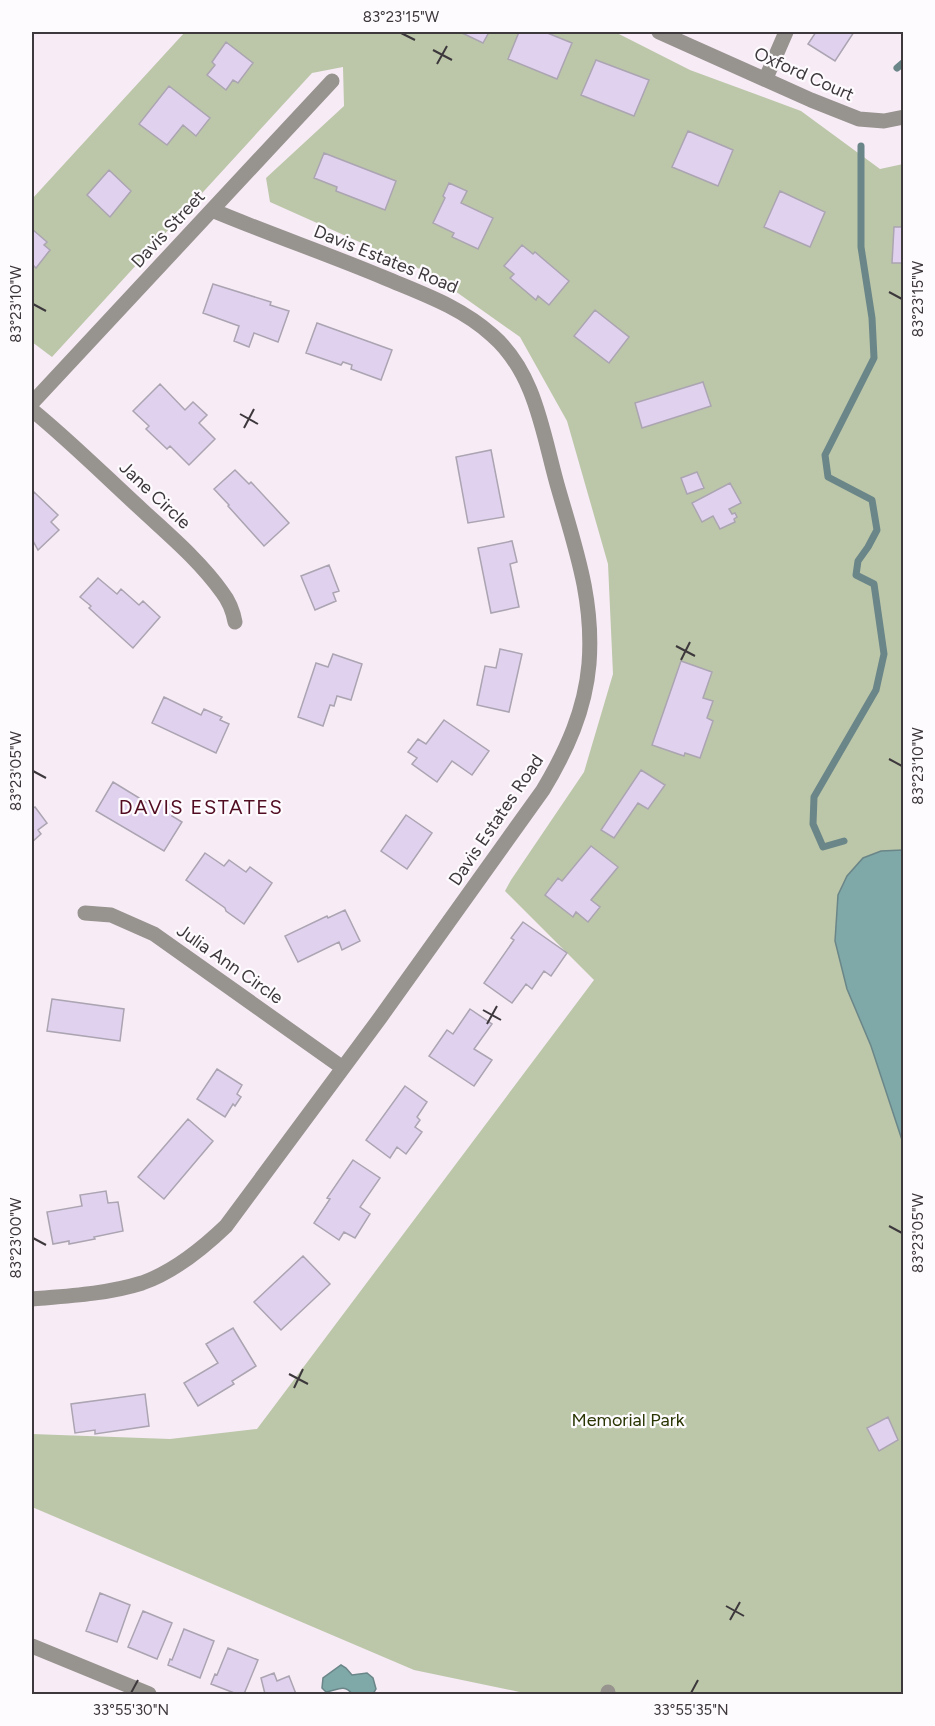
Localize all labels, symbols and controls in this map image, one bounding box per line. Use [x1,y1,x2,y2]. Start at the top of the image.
text: 83°23'15"W [363,8,440,26]
street label: Oxford Court [751,42,858,106]
street label: Davis Street [126,185,210,272]
street label: Davis Estates Road [311,220,461,298]
text: 83°23'15"W [909,260,927,337]
text: 83°23'10"W [7,265,25,343]
street label: Jane Circle [115,456,195,534]
text: 83°23'10"W [909,727,927,805]
text: 83°23'05"W [7,730,25,811]
street label: Davis Estates Road [444,750,548,890]
district label: DAVIS ESTATES [119,795,283,819]
street label: Julia Ann Circle [173,919,287,1009]
text: 83°23'05"W [909,1192,927,1273]
text: 83°23'00"W [7,1197,25,1278]
park label: Memorial Park [572,1409,685,1431]
text: 33°55'30"N [93,1701,169,1719]
text: 33°55'35"N [653,1701,729,1719]

